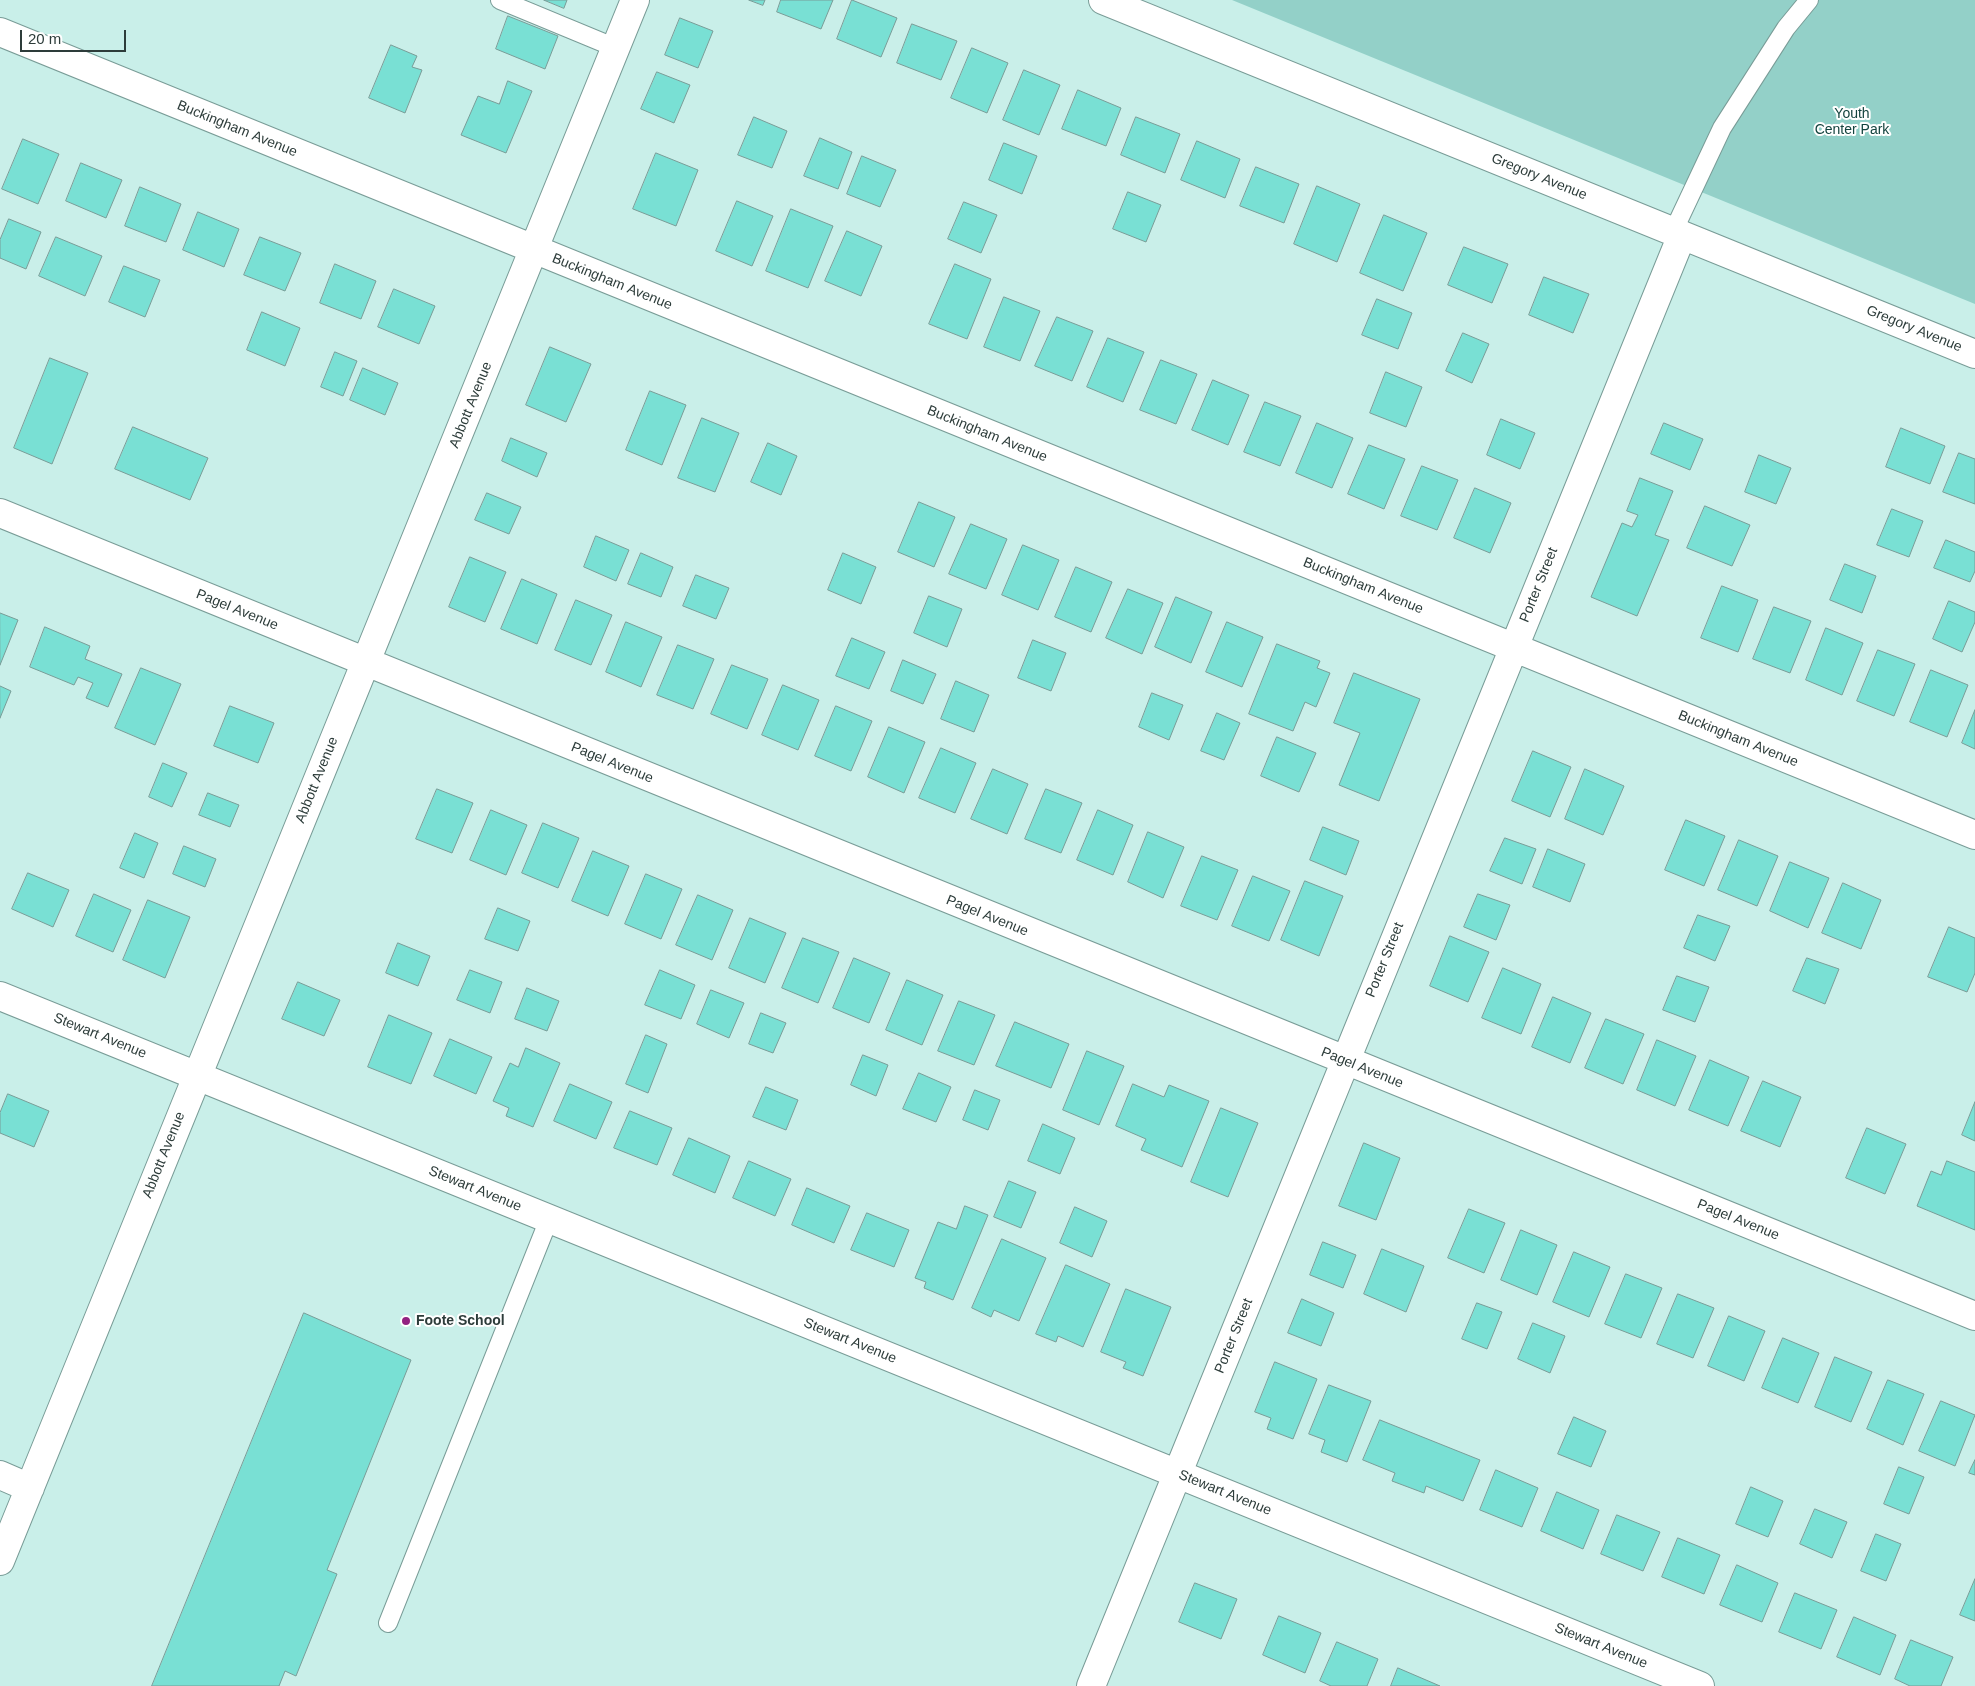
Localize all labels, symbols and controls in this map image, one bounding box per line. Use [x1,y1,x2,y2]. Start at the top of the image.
scale bar [22,20,129,52]
text: 20 m [28,30,61,47]
street label: Buckingham Avenue [174,97,300,161]
park label: Youth Center Park [1815,106,1889,138]
street label: Gregory Avenue [1489,150,1589,204]
street label: Buckingham Avenue [549,250,675,314]
street label: Gregory Avenue [1864,302,1964,356]
street label: Abbott Avenue [446,359,496,451]
street label: Buckingham Avenue [924,402,1050,466]
street label: Porter Street [1516,545,1562,625]
street label: Buckingham Avenue [1300,554,1426,618]
street label: Pagel Avenue [194,586,280,634]
street label: Buckingham Avenue [1675,707,1801,771]
street label: Abbott Avenue [292,734,342,826]
street label: Pagel Avenue [569,739,655,787]
street label: Pagel Avenue [944,892,1030,940]
street label: Porter Street [1362,920,1408,1000]
street label: Stewart Avenue [51,1010,149,1062]
street label: Pagel Avenue [1319,1044,1405,1092]
street label: Abbott Avenue [139,1109,189,1201]
street label: Stewart Avenue [426,1163,524,1215]
street label: Pagel Avenue [1695,1196,1781,1244]
street label: Porter Street [1211,1296,1257,1376]
place label: Foote School [416,1313,505,1329]
marker: Foote School [400,1315,412,1327]
street label: Stewart Avenue [801,1315,899,1367]
street label: Stewart Avenue [1176,1467,1274,1519]
street label: Stewart Avenue [1552,1620,1650,1672]

